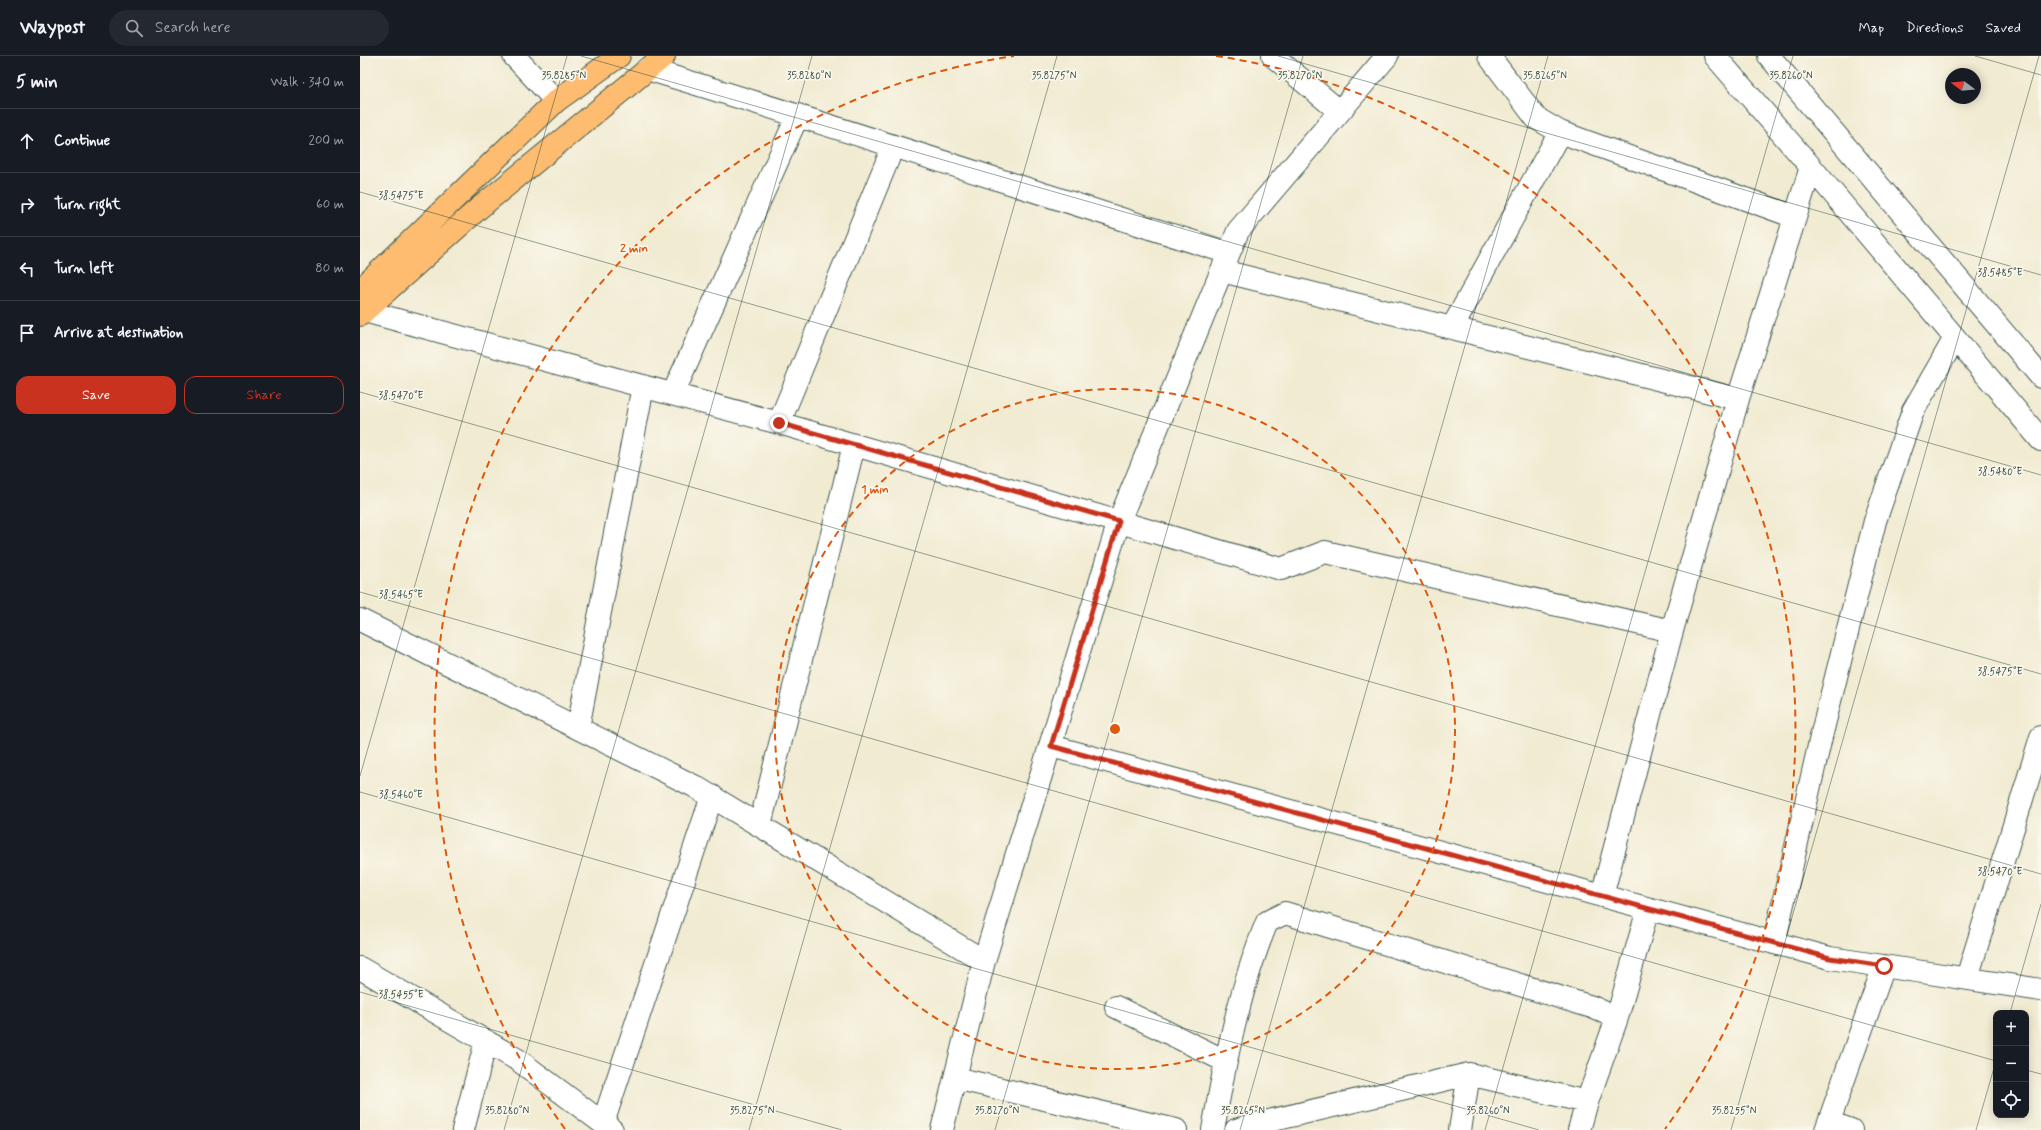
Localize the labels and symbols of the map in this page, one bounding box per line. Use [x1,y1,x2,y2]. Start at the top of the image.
north arrow [1945,68,1981,104]
text: 35.8285°N [542,69,587,83]
text: 35.8280°N [787,69,831,83]
text: 35.8275°N [1032,69,1077,83]
text: 35.8270°N [1278,69,1322,83]
text: 35.8265°N [1523,69,1567,83]
text: 35.8260°N [1769,69,1813,83]
text: 38.5475°E [378,189,424,203]
text: 2 min [620,241,648,257]
text: 38.5485°E [1977,266,2023,280]
text: 38.5470°E [379,389,424,403]
route end [770,414,788,432]
text: 38.5480°E [1978,465,2022,479]
text: 1 min [861,482,889,498]
text: 38.5465°E [379,588,423,602]
text: 38.5475°E [1977,665,2023,679]
centre of rings [1108,722,1122,736]
text: 38.5460°E [379,788,423,802]
text: 38.5470°E [1978,865,2023,879]
route start [1875,957,1893,975]
text: 38.5455°E [378,988,424,1002]
text: 35.8280°N [485,1104,529,1118]
text: 35.8275°N [730,1104,775,1118]
text: 35.8270°N [975,1104,1019,1118]
text: 35.8265°N [1221,1104,1265,1118]
text: 35.8260°N [1466,1104,1510,1118]
text: 35.8255°N [1712,1104,1757,1118]

